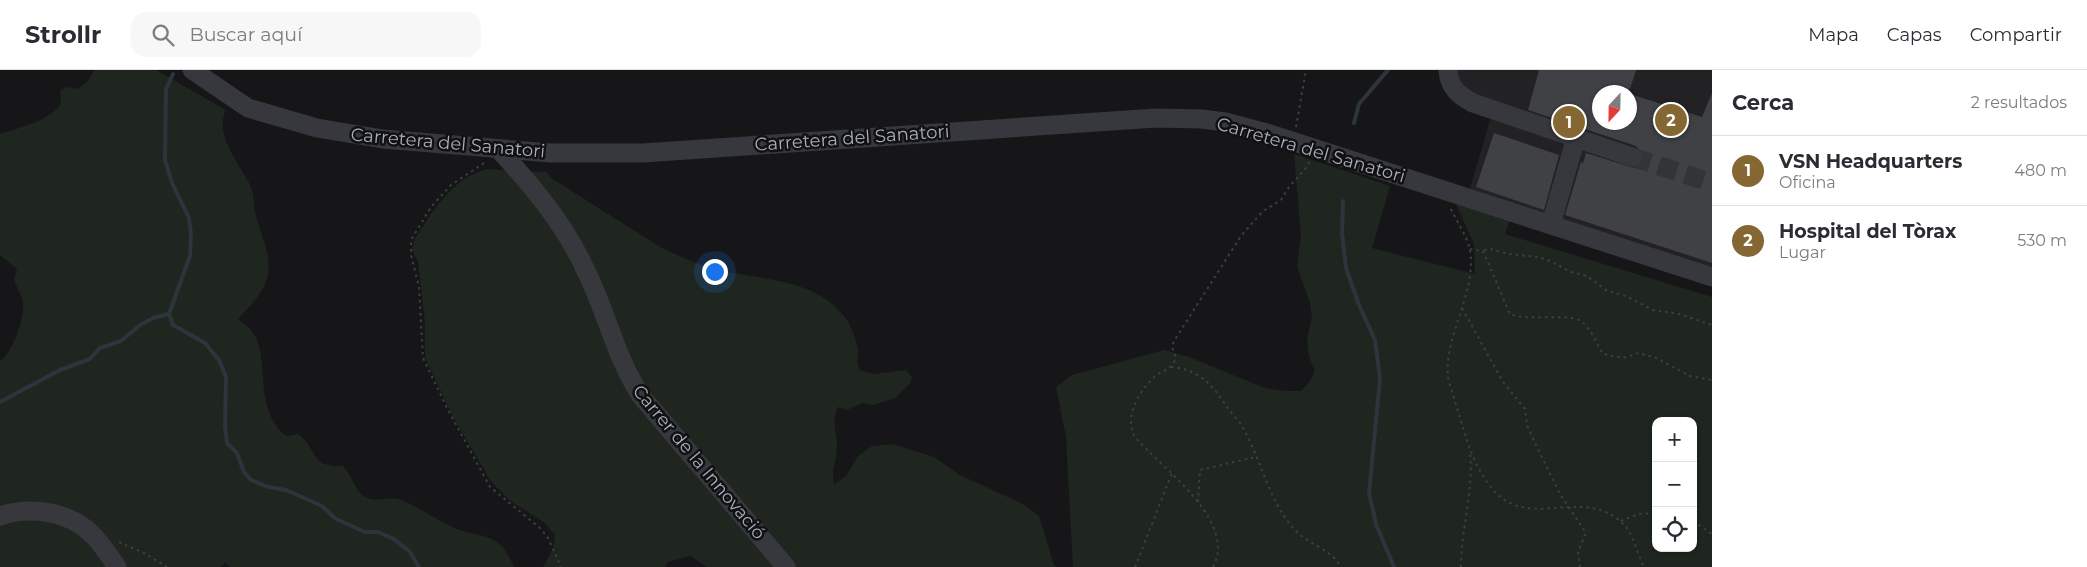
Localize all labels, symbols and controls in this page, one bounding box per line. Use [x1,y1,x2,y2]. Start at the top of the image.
search box [131,12,481,57]
text: Strollr [25,20,101,49]
icon: search [149,21,177,49]
text: Buscar aquí [189,23,302,46]
text: Mapa [1808,24,1859,46]
text: Capas [1887,24,1942,46]
text: Compartir [1970,24,2062,46]
north arrow [1592,85,1637,130]
text: Cerca [1732,90,1794,115]
text: 2 resultados [1971,93,2067,112]
pin: 2 [1655,101,1687,139]
pin: 1 [1553,103,1585,141]
street label: Carretera del Sanatori [1214,113,1408,187]
street label: Carretera del Sanatori [754,120,950,156]
street label: Carretera del Sanatori [350,124,546,162]
text: VSN Headquarters [1779,150,1962,173]
text: 1 [1745,161,1751,180]
text: 480 m [2014,161,2067,180]
text: Oficina [1779,173,1836,192]
text: Hospital del Tòrax [1779,220,1956,243]
text: 2 [1743,231,1753,250]
text: 530 m [2017,231,2067,250]
text: Lugar [1779,243,1826,262]
your location [702,259,728,285]
street label: Carrer de la Innovació [628,380,770,544]
map controls [1652,417,1697,552]
button: + [1652,417,1697,462]
button: − [1652,462,1697,507]
button: locate [1652,507,1697,552]

